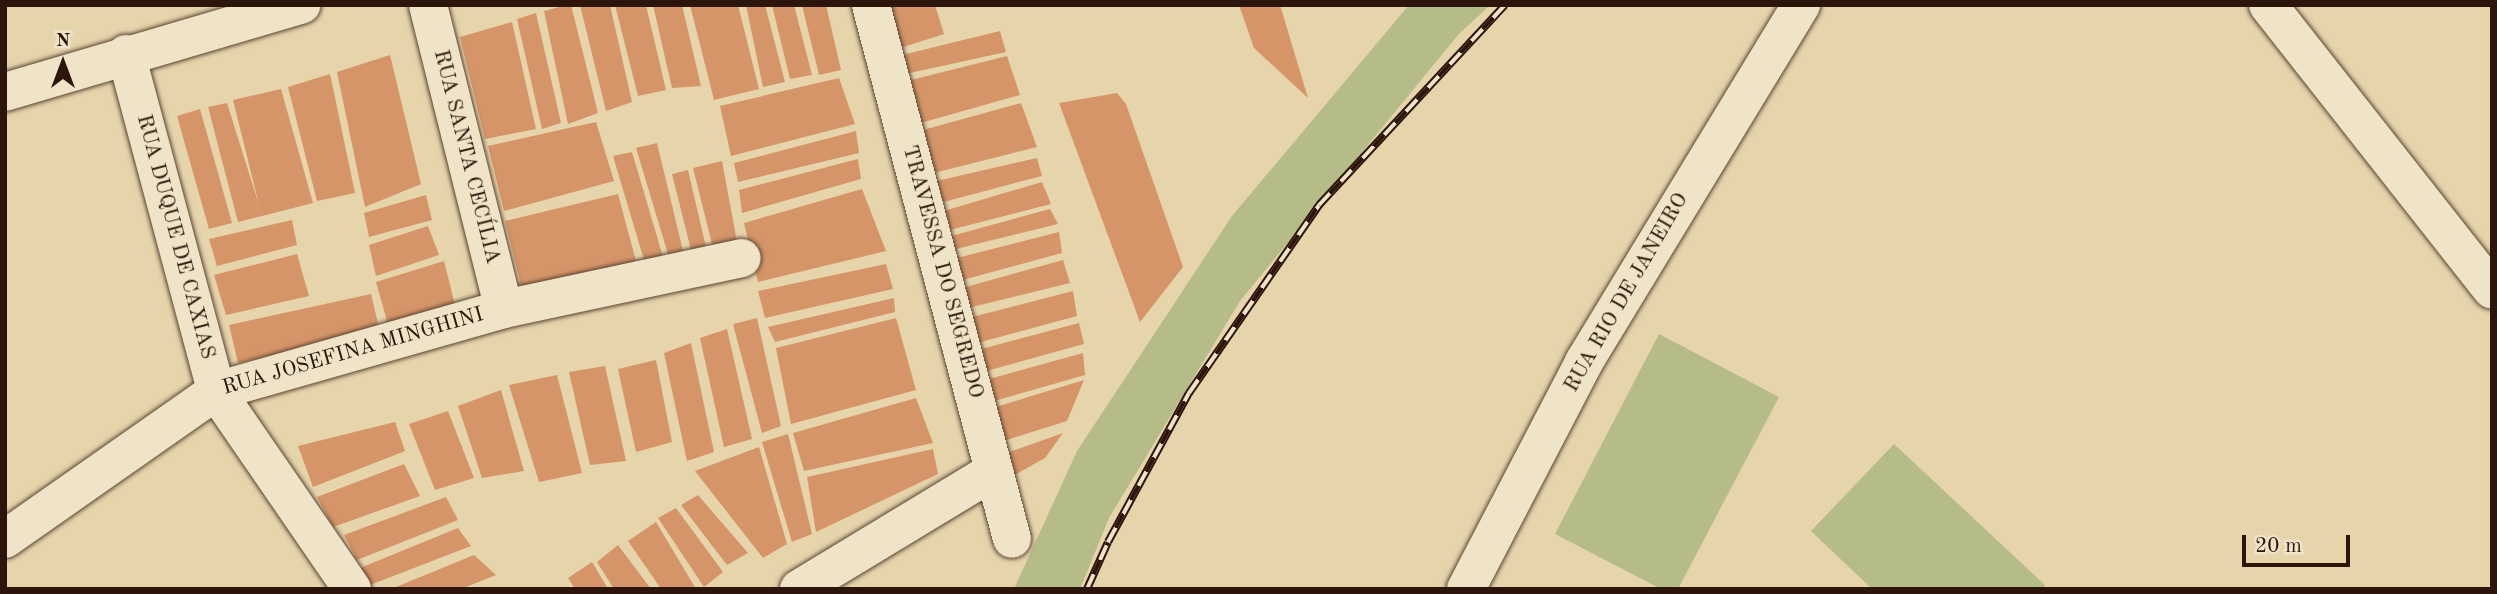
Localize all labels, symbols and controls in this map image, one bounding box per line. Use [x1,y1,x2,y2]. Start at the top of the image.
north arrow [28,28,98,98]
text: N [56,32,70,51]
street label: RUA SANTA CECÍLIA [427,47,505,267]
street label: RUA DUQUE DE CAXIAS [130,112,220,362]
street label: TRAVESSA DO SEGREDO [896,143,988,401]
street label: RUA RIO DE JANEIRO [1560,189,1694,397]
street label: RUA JOSEFINA MINGHINI [220,303,486,401]
scale bar [2245,520,2354,564]
text: 20 m [2255,536,2302,557]

